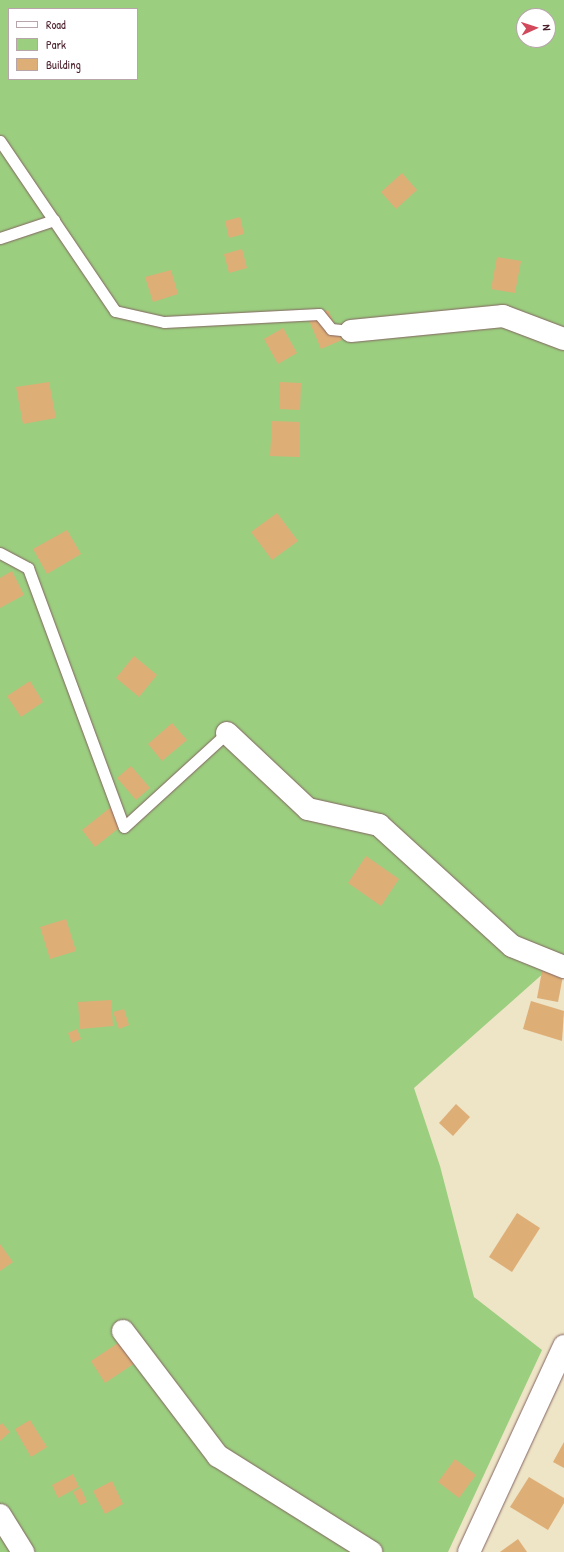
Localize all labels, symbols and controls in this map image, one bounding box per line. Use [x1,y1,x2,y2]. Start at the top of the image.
legend [8,8,138,80]
north arrow [516,8,556,48]
text: Road [46,16,66,33]
text: N [540,24,554,31]
text: Park [46,36,66,53]
text: Building [46,56,81,73]

